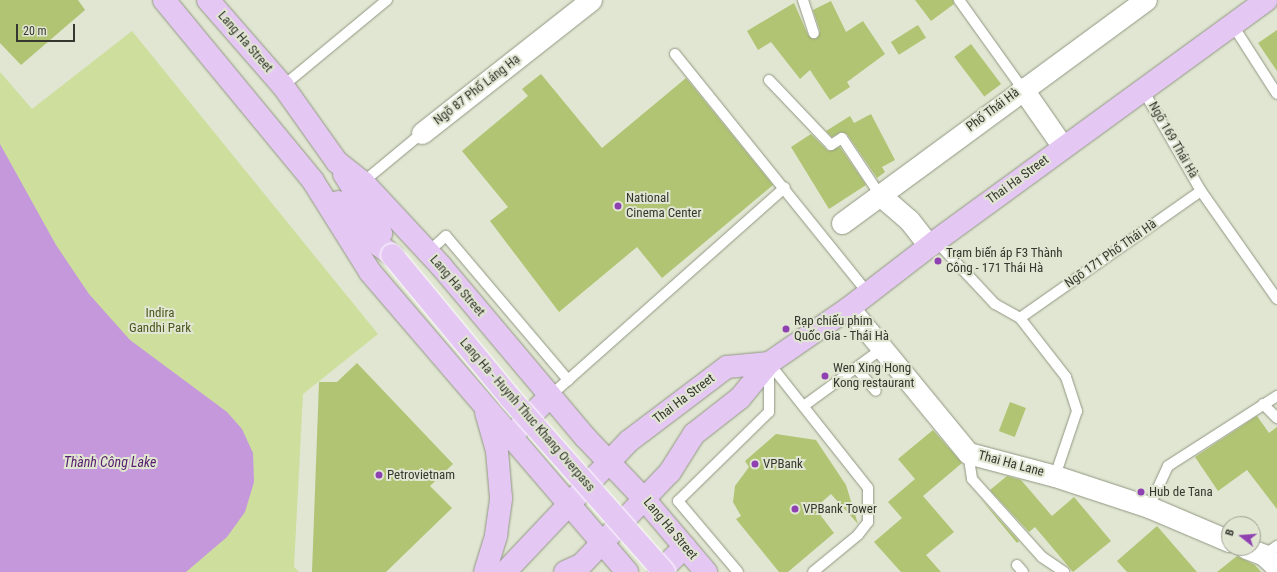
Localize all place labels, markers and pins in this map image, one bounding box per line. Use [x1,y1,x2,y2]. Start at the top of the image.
place label: National Cinema Center [626,191,701,222]
marker: National Cinema Center [613,201,623,211]
place label: Trạm biến áp F3 Thành Công - 171 Thái Hà [946,246,1063,277]
marker: Trạm biến áp F3 Thành Công - 171 Thái Hà [933,256,943,266]
place label: Rạp chiếu phim Quốc Gia - Thái Hà [794,314,889,345]
marker: Rạp chiếu phim Quốc Gia - Thái Hà [781,324,791,334]
place label: Wen Xing Hong Kong restaurant [833,361,914,392]
marker: Wen Xing Hong Kong restaurant [820,371,830,381]
place label: VPBank [763,456,803,472]
marker: VPBank [750,459,760,469]
place label: Petrovietnam [387,467,455,483]
marker: Petrovietnam [374,470,384,480]
place label: Hub de Tana [1149,484,1213,500]
marker: Hub de Tana [1136,487,1146,497]
place label: VPBank Tower [803,501,877,517]
marker: VPBank Tower [790,504,800,514]

